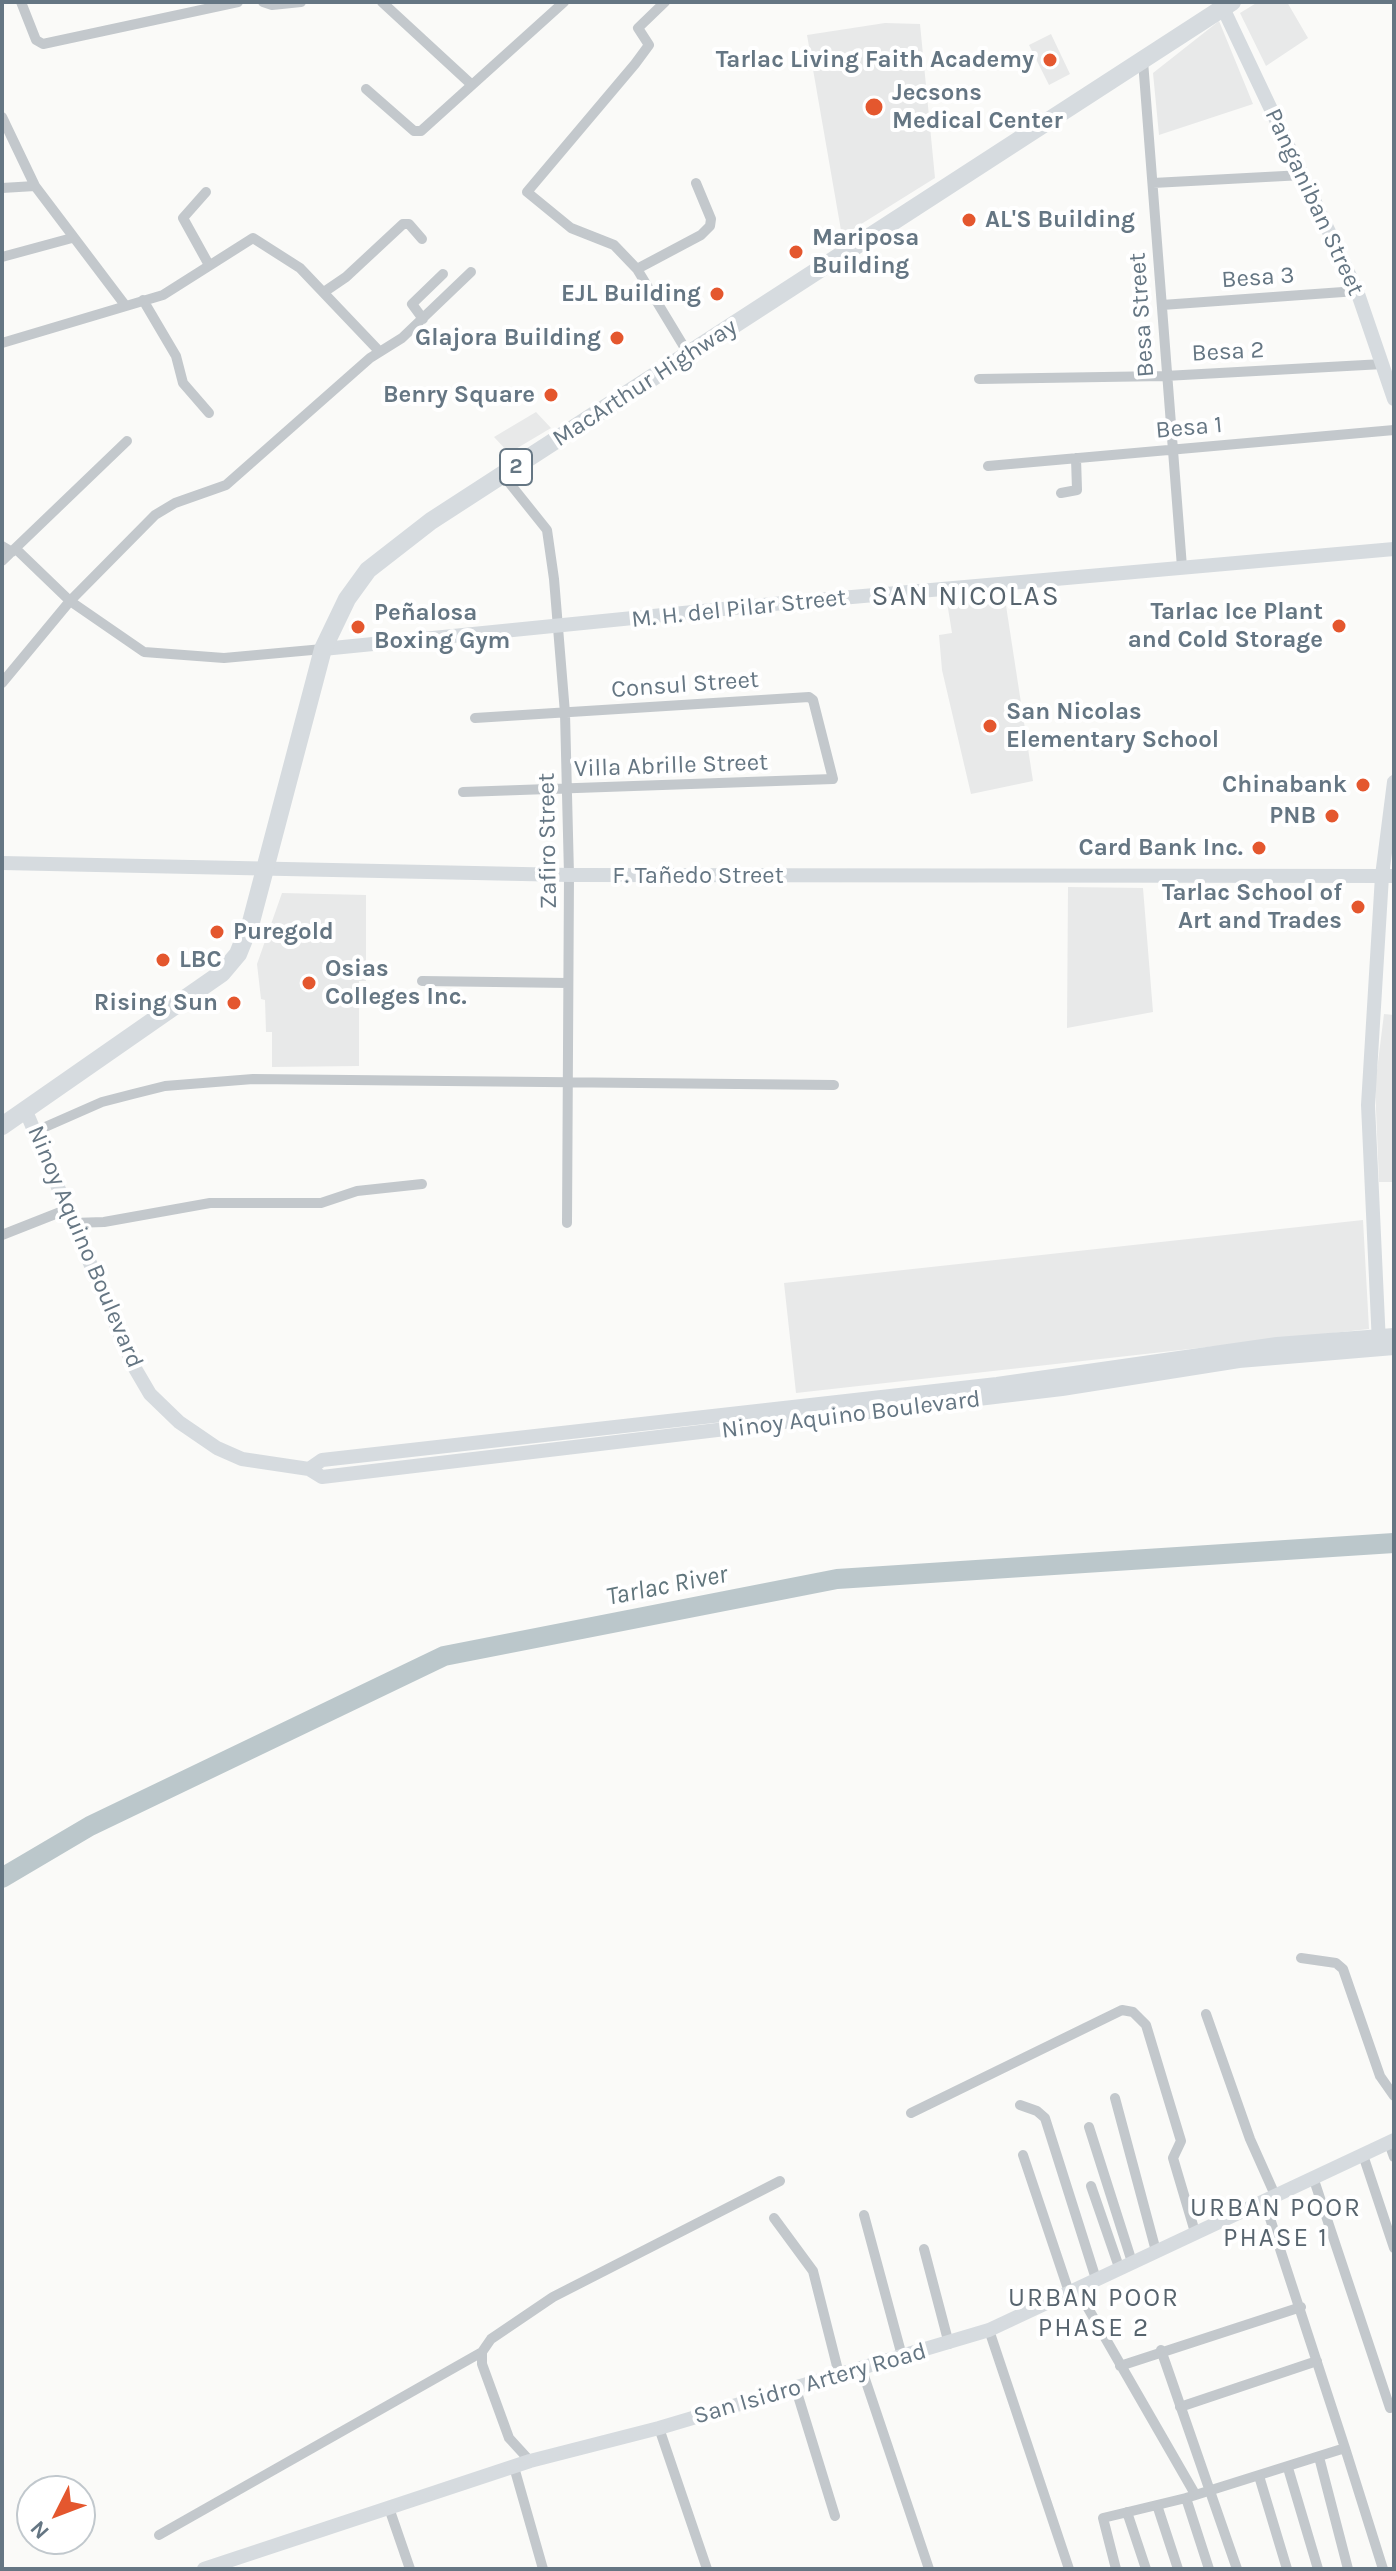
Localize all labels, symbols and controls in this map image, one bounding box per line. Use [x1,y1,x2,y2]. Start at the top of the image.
place label: Tarlac Living Faith Academy [716,46,1034,74]
marker: Tarlac Living Faith Academy [1041,51,1059,69]
place label: Jecsons Medical Center [892,79,1063,135]
marker: Jecsons Medical Center [863,96,885,118]
street label: Panganiban Street [1258,104,1370,300]
place label: AL'S Building [985,206,1135,234]
marker: AL'S Building [960,211,978,229]
place label: Mariposa Building [812,224,919,280]
marker: Mariposa Building [787,243,805,261]
street label: Besa Street [1123,252,1161,378]
street label: Besa 3 [1221,261,1295,295]
place label: EJL Building [561,280,701,308]
marker: EJL Building [708,285,726,303]
street label: MacArthur Highway [548,313,742,453]
place label: Glajora Building [415,324,601,352]
marker: Glajora Building [608,329,626,347]
street label: Besa 2 [1191,336,1265,368]
place label: Benry Square [383,381,535,409]
marker: Benry Square [542,386,560,404]
street label: Besa 1 [1155,411,1223,445]
road number: 2 [500,449,532,485]
district label: SAN NICOLAS [871,580,1061,614]
street label: M. H. del Pilar Street [630,583,848,635]
place label: Tarlac Ice Plant and Cold Storage [1128,598,1323,654]
place label: Peñalosa Boxing Gym [374,599,510,655]
marker: Tarlac Ice Plant and Cold Storage [1330,617,1348,635]
marker: Peñalosa Boxing Gym [349,618,367,636]
street label: Consul Street [610,665,760,705]
place label: San Nicolas Elementary School [1006,698,1219,754]
marker: San Nicolas Elementary School [981,717,999,735]
street label: Villa Abrille Street [573,748,769,784]
place label: Chinabank [1222,771,1347,799]
street label: Zafiro Street [532,773,564,909]
marker: Chinabank [1354,776,1372,794]
place label: PNB [1269,802,1316,830]
marker: PNB [1323,807,1341,825]
place label: Card Bank Inc. [1079,834,1243,862]
marker: Card Bank Inc. [1250,839,1268,857]
street label: F. Tañedo Street [612,862,784,890]
place label: Tarlac School of Art and Trades [1162,879,1342,935]
marker: Tarlac School of Art and Trades [1349,898,1367,916]
place label: Puregold [233,918,334,946]
marker: Puregold [208,923,226,941]
place label: LBC [179,946,222,974]
marker: LBC [154,951,172,969]
place label: Osias Colleges Inc. [325,955,467,1011]
marker: Osias Colleges Inc. [300,974,318,992]
place label: Rising Sun [94,989,218,1017]
marker: Rising Sun [225,994,243,1012]
street label: Ninoy Aquino Boulevard [21,1121,149,1373]
street label: Ninoy Aquino Boulevard [720,1385,982,1445]
water label: Tarlac River [604,1559,730,1613]
district label: URBAN POOR PHASE 1 [1190,2193,1362,2254]
district label: URBAN POOR PHASE 2 [1008,2283,1180,2344]
street label: San Isidro Artery Road [690,2337,930,2431]
north arrow [16,2475,96,2555]
text: N [25,2515,55,2544]

